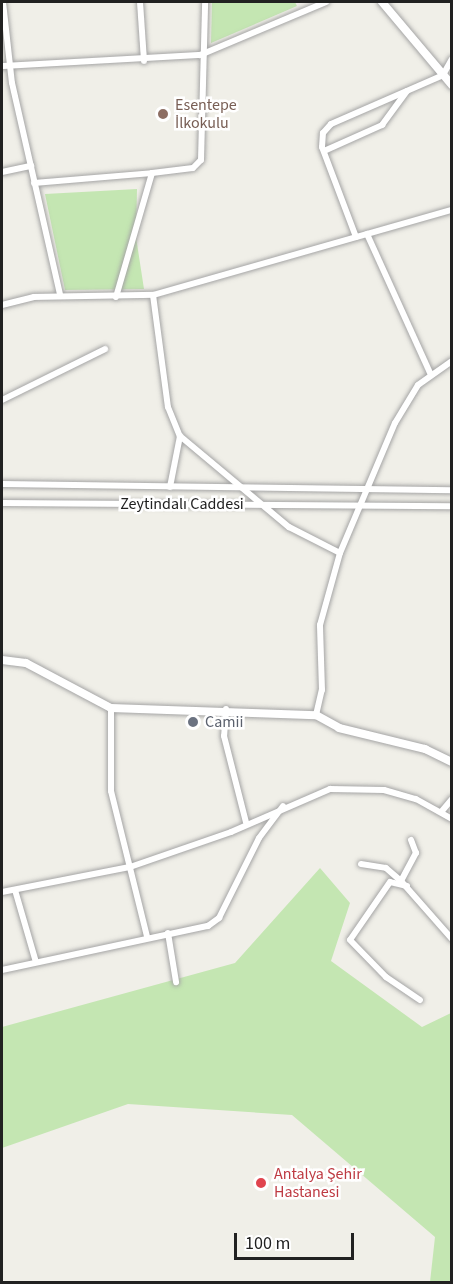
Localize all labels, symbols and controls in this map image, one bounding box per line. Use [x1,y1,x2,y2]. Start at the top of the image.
place label: Esentepe İlkokulu [175,95,237,133]
marker: Esentepe İlkokulu [156,107,170,121]
street label: Zeytindalı Caddesi [120,494,244,514]
place label: Camii [205,712,243,732]
marker: Camii [186,715,200,729]
place label: Antalya Şehir Hastanesi [274,1164,362,1202]
marker: Antalya Şehir Hastanesi [252,1174,270,1192]
scale bar [237,1221,357,1259]
text: 100 m [245,1231,290,1256]

